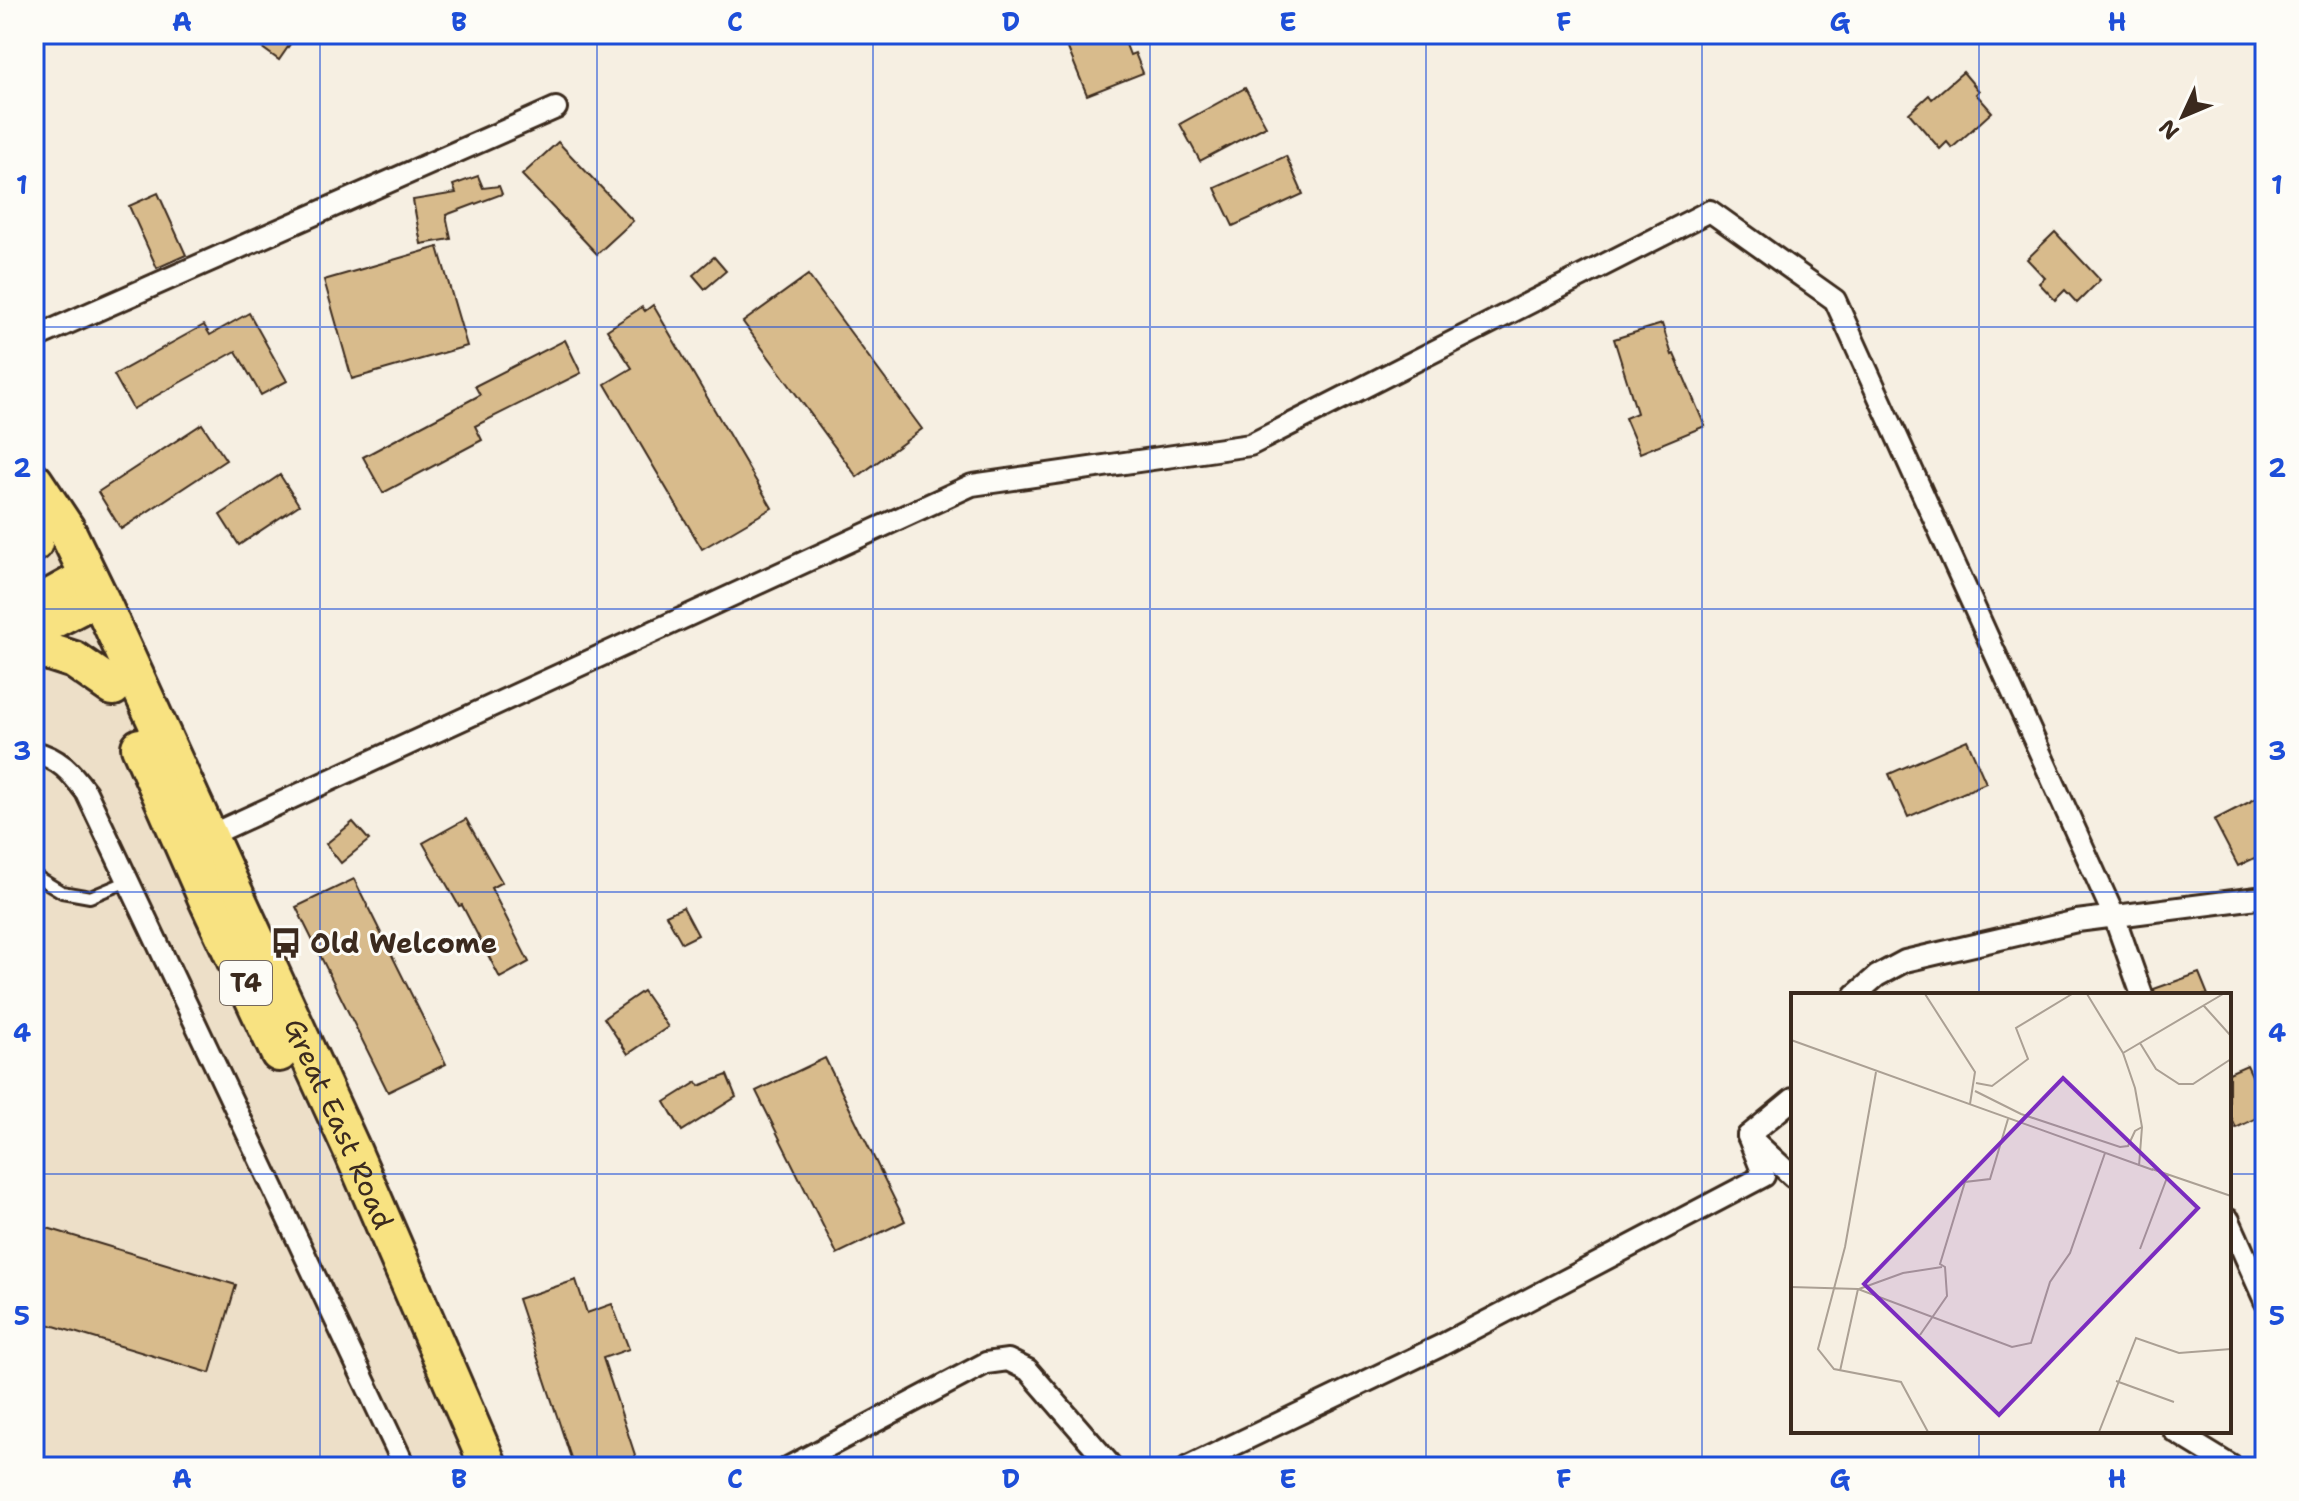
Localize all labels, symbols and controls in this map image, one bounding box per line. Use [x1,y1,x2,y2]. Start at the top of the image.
text: A [172,4,192,39]
text: B [451,4,467,39]
text: C [727,4,743,39]
text: D [1002,4,1020,39]
text: E [1279,4,1297,39]
text: F [1556,4,1572,39]
text: G [1830,4,1851,39]
text: H [2108,4,2126,39]
north arrow [2143,76,2223,156]
text: N [2152,113,2185,146]
text: 1 [16,167,28,202]
text: 1 [2271,167,2283,202]
text: 2 [13,450,31,485]
text: 2 [2268,450,2286,485]
text: 3 [13,733,31,768]
text: 3 [2268,733,2286,768]
place label: Old Welcome [310,924,497,962]
bus stop icon: Old Welcome [269,926,303,960]
road number: T4 [220,961,272,1005]
inset map [1791,993,2231,1433]
street label: Great East Road [275,1012,403,1235]
text: 4 [13,1015,31,1050]
text: 4 [2268,1015,2286,1050]
text: 5 [14,1298,30,1333]
text: 5 [2269,1298,2285,1333]
text: A [172,1461,192,1496]
text: B [451,1461,467,1496]
text: C [727,1461,743,1496]
text: D [1002,1461,1020,1496]
text: E [1279,1461,1297,1496]
text: F [1556,1461,1572,1496]
text: G [1830,1461,1851,1496]
text: H [2108,1461,2126,1496]

